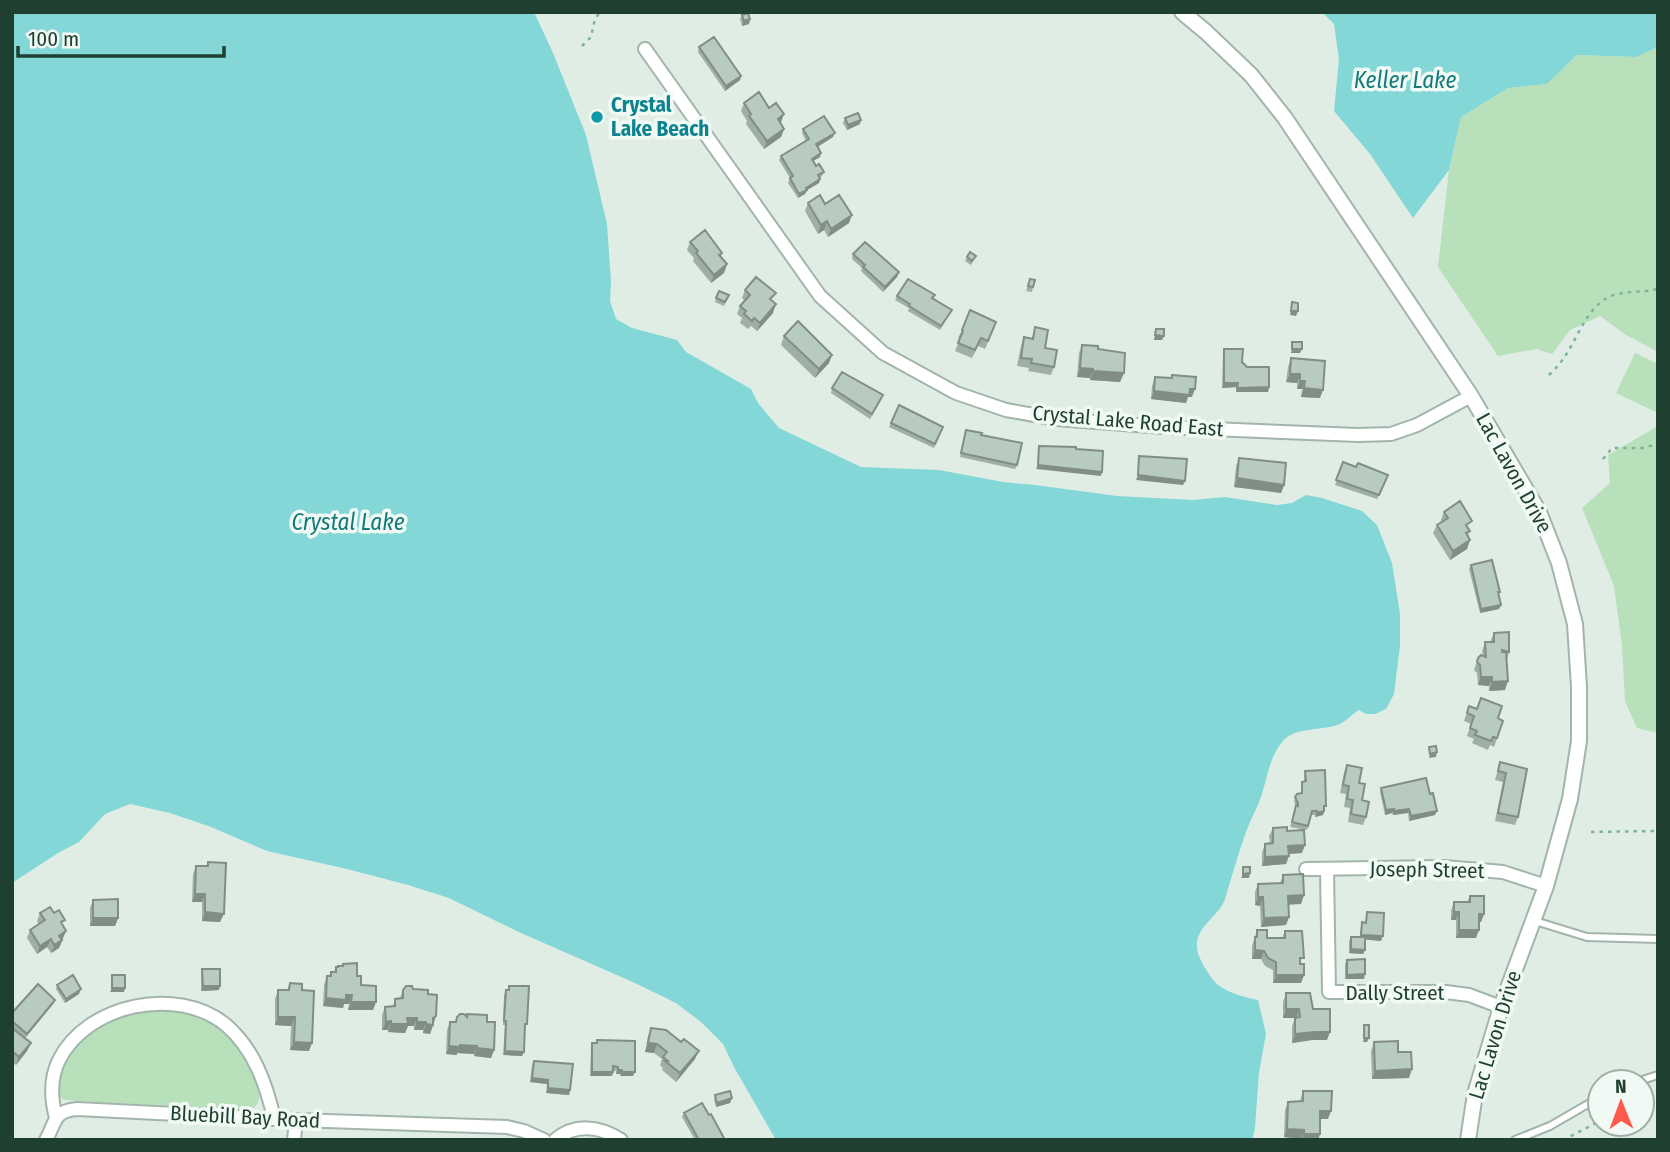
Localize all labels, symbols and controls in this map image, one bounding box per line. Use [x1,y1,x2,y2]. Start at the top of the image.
scale bar [18,14,224,58]
text: 100 m [28,26,79,52]
water label: Keller Lake [1354,66,1456,94]
place label: Crystal Lake Beach [611,92,709,142]
marker: Crystal Lake Beach [589,109,605,125]
street label: Crystal Lake Road East [1031,400,1225,442]
street label: Lac Lavon Drive [1470,408,1558,538]
water label: Crystal Lake [291,508,405,536]
street label: Joseph Street [1369,856,1485,884]
street label: Lac Lavon Drive [1463,967,1527,1103]
street label: Dally Street [1346,980,1445,1006]
north arrow [1586,1068,1656,1138]
text: N [1615,1075,1627,1098]
street label: Bluebill Bay Road [169,1100,321,1134]

